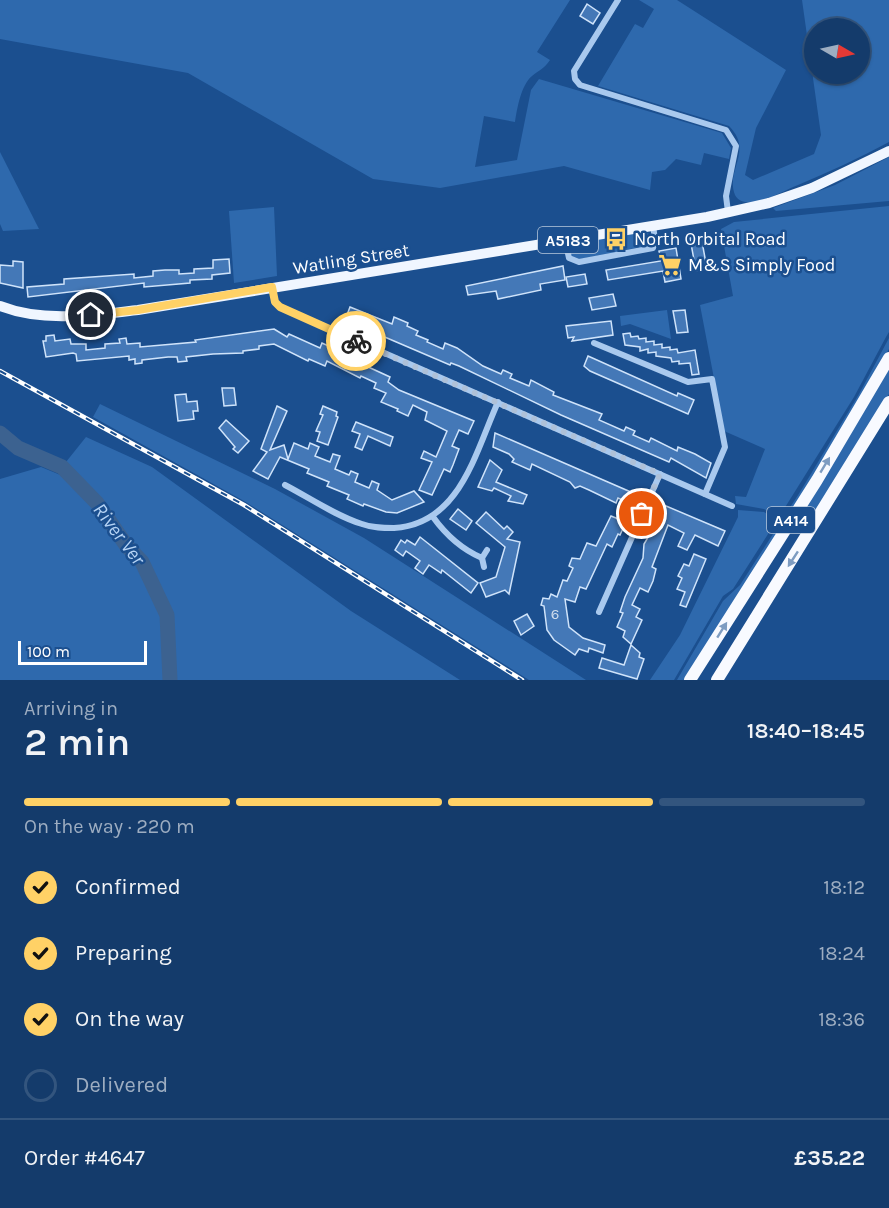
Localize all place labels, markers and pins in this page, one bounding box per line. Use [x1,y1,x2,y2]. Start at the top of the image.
bus stop icon: North Orbital Road [603,226,629,252]
place label: North Orbital Road [634,228,786,250]
supermarket icon: M&S Simply Food [657,252,683,278]
place label: M&S Simply Food [688,254,835,276]
pin [65,289,116,340]
pin [616,488,667,539]

